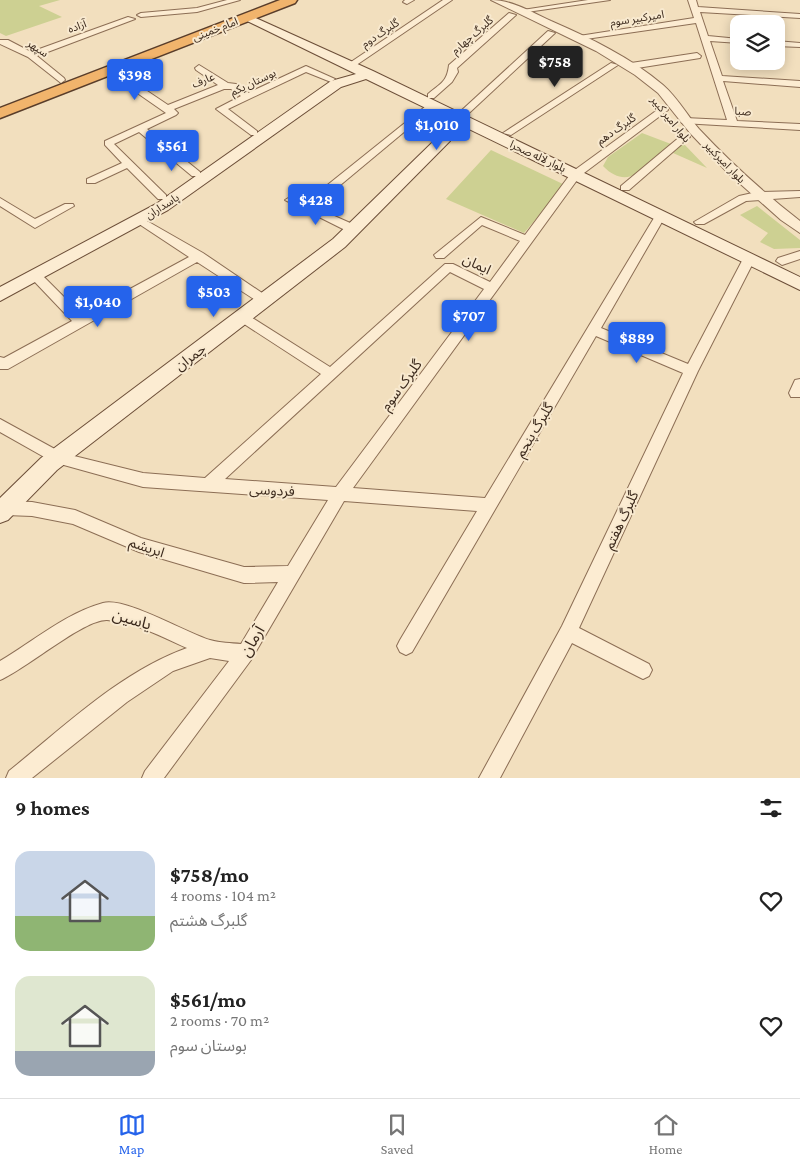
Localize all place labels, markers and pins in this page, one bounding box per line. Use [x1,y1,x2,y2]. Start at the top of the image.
pin: $758 [525,46,585,88]
pin: $398 [105,58,165,101]
pin: $1,010 [396,108,478,151]
pin: $561 [142,130,202,172]
pin: $428 [286,184,346,226]
pin: $503 [184,276,244,318]
pin: $1,040 [57,286,139,328]
pin: $707 [439,300,499,342]
pin: $889 [607,322,667,364]

